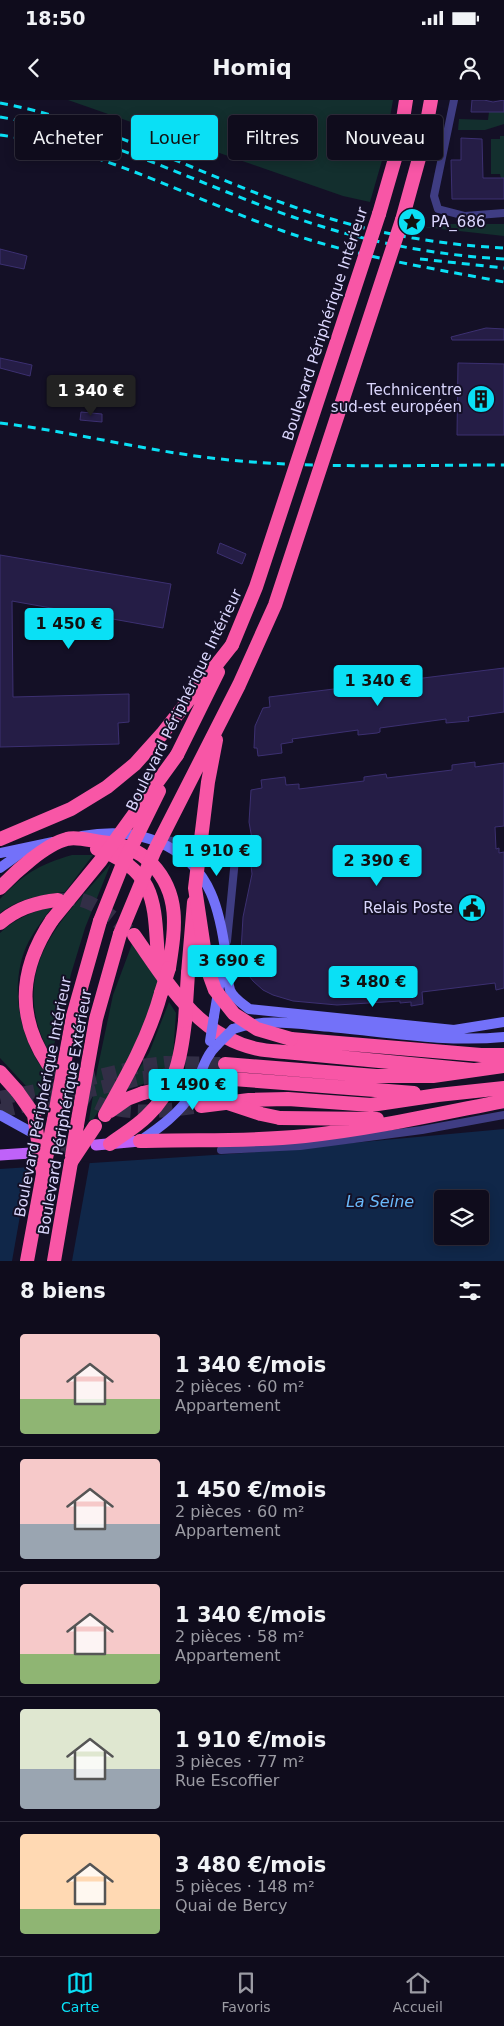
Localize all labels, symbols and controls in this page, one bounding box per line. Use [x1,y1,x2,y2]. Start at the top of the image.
text: 18:50 [25,7,85,29]
icon: back [20,54,48,82]
icon: person [456,54,484,82]
text: Homiq [212,55,292,80]
chip: Acheter [15,115,121,160]
chip: Louer [131,115,218,160]
chip: Filtres [228,115,317,160]
chip: Nouveau [327,115,443,160]
street label: Boulevard Périphérique Intérieur [279,204,372,443]
place icon: PA_686 [397,207,427,237]
place label: PA_686 [431,213,485,232]
pin: 1 340 € [45,374,137,417]
text: 1 340 € [58,381,124,400]
place label: Technicentre sud-est européen [331,381,462,416]
building icon: Technicentre sud-est européen [466,384,496,414]
street label: Boulevard Périphérique Intérieur [122,585,246,814]
pin: 1 450 € [23,608,115,650]
text: 1 450 € [36,614,102,633]
pin: 1 340 € [332,664,424,707]
text: 1 340 € [345,671,411,690]
pin: 1 910 € [171,834,263,877]
text: 1 910 € [184,841,250,860]
pin: 2 390 € [331,844,423,887]
text: 2 390 € [344,851,410,870]
public building icon: Relais Poste [457,893,487,923]
place label: Relais Poste [363,899,453,917]
pin: 3 690 € [186,944,278,987]
text: 3 690 € [199,951,265,970]
pin: 3 480 € [327,966,419,1008]
text: 3 480 € [340,972,406,991]
street label: Boulevard Périphérique Intérieur [11,974,75,1219]
street label: Boulevard Périphérique Extérieur [35,987,96,1236]
pin: 1 490 € [147,1068,239,1111]
text: 1 490 € [160,1075,226,1094]
map controls [434,1190,489,1245]
button: layers [434,1190,489,1245]
water label: La Seine [346,1192,414,1211]
icon: filters [456,1277,484,1305]
text: 8 biens [20,1279,106,1303]
text: 1 340 €/mois [175,1353,326,1377]
icon: home [60,1354,120,1414]
text: 2 pièces · 60 m² [175,1377,304,1396]
text: Appartement [175,1396,281,1415]
text: 1 450 €/mois [175,1478,326,1502]
icon: home [60,1479,120,1539]
text: 2 pièces · 60 m² [175,1502,304,1521]
text: Appartement [175,1521,281,1540]
text: 1 340 €/mois [175,1603,326,1627]
icon: home [60,1604,120,1664]
text: 2 pièces · 58 m² [175,1627,304,1646]
text: Appartement [175,1646,281,1665]
text: 1 910 €/mois [175,1728,326,1752]
icon: home [60,1729,120,1789]
text: 3 pièces · 77 m² [175,1752,304,1771]
text: Rue Escoffier [175,1771,279,1790]
text: 3 480 €/mois [175,1853,326,1877]
icon: home [60,1854,120,1914]
text: 5 pièces · 148 m² [175,1877,315,1896]
text: Quai de Bercy [175,1896,287,1915]
tab: Carte [61,1969,99,2015]
tab: Favoris [222,1969,271,2015]
tab: Accueil [393,1969,443,2015]

